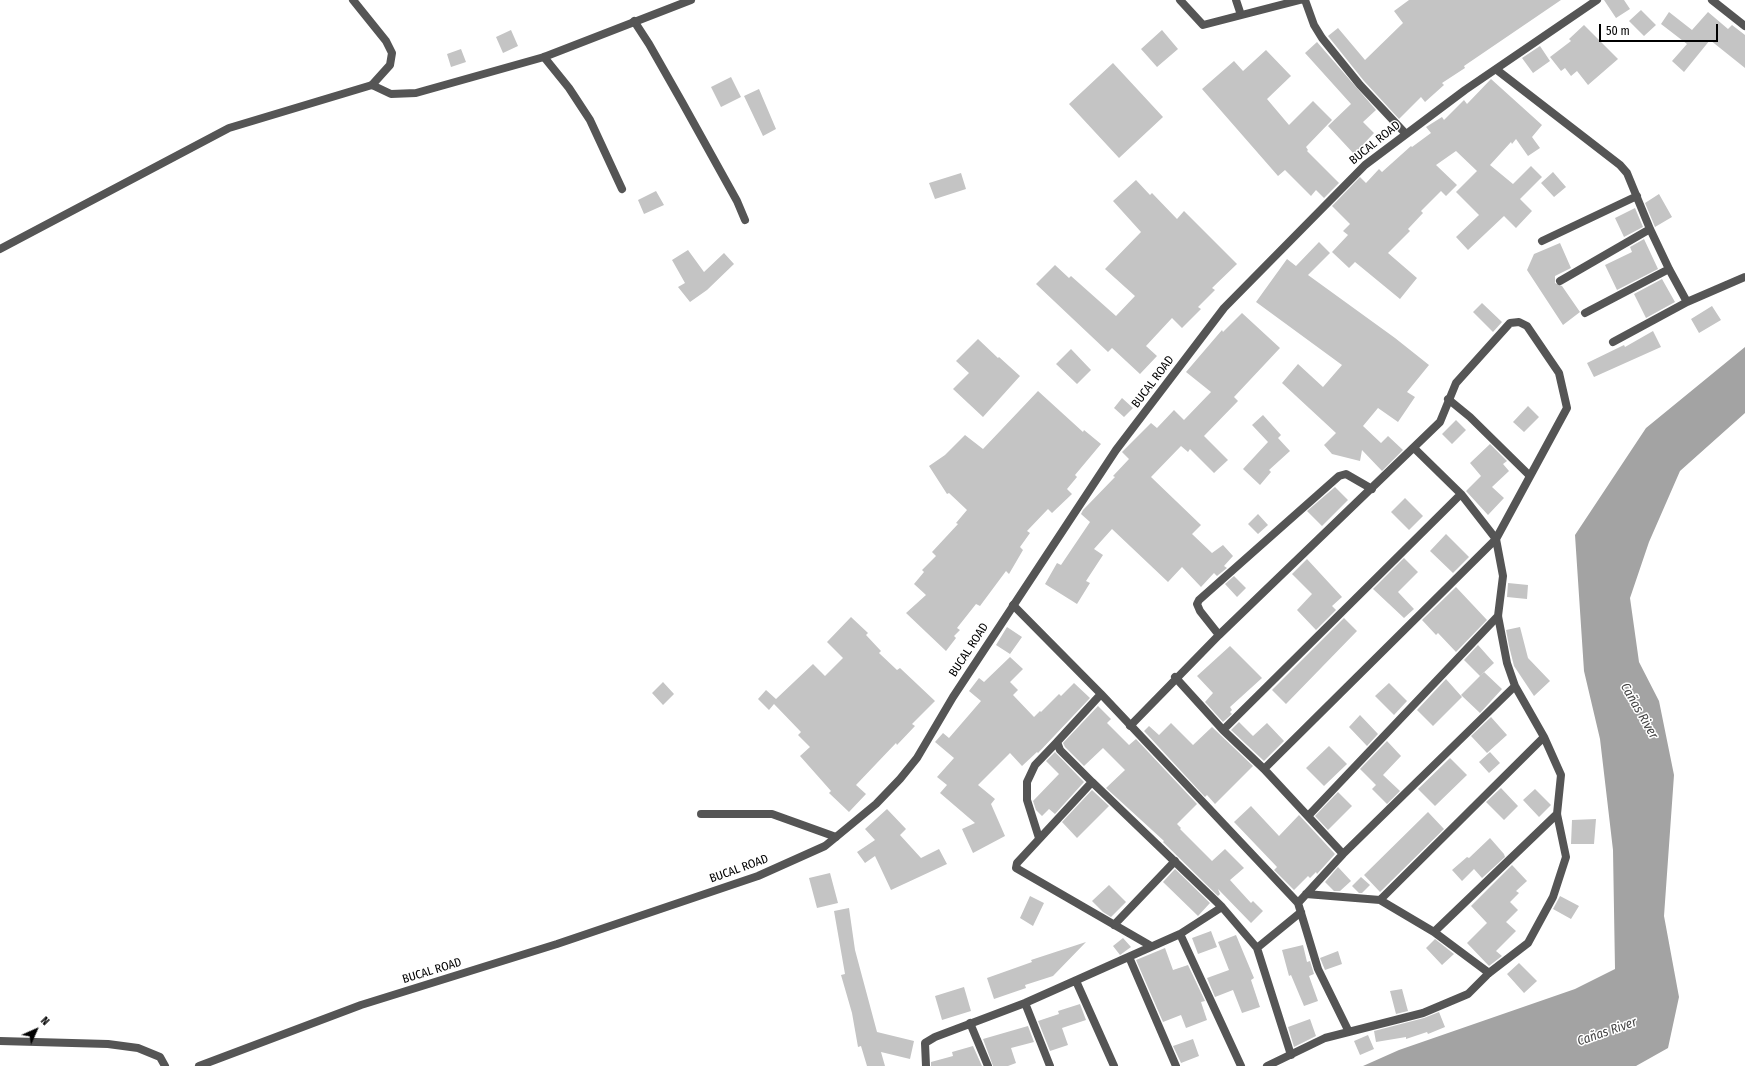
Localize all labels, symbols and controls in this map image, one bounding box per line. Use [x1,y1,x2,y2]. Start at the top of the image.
scale bar [1601,16,1720,42]
text: 50 m [1606,24,1630,38]
street label: BUCAL ROAD [1347,118,1403,168]
street label: BUCAL ROAD [1129,353,1177,411]
street label: BUCAL ROAD [946,620,992,680]
water label: Cañas River [1617,680,1661,742]
street label: BUCAL ROAD [708,852,770,886]
street label: BUCAL ROAD [401,955,463,987]
north arrow [16,1010,56,1050]
text: N [38,1014,52,1028]
water label: Cañas River [1575,1015,1639,1049]

